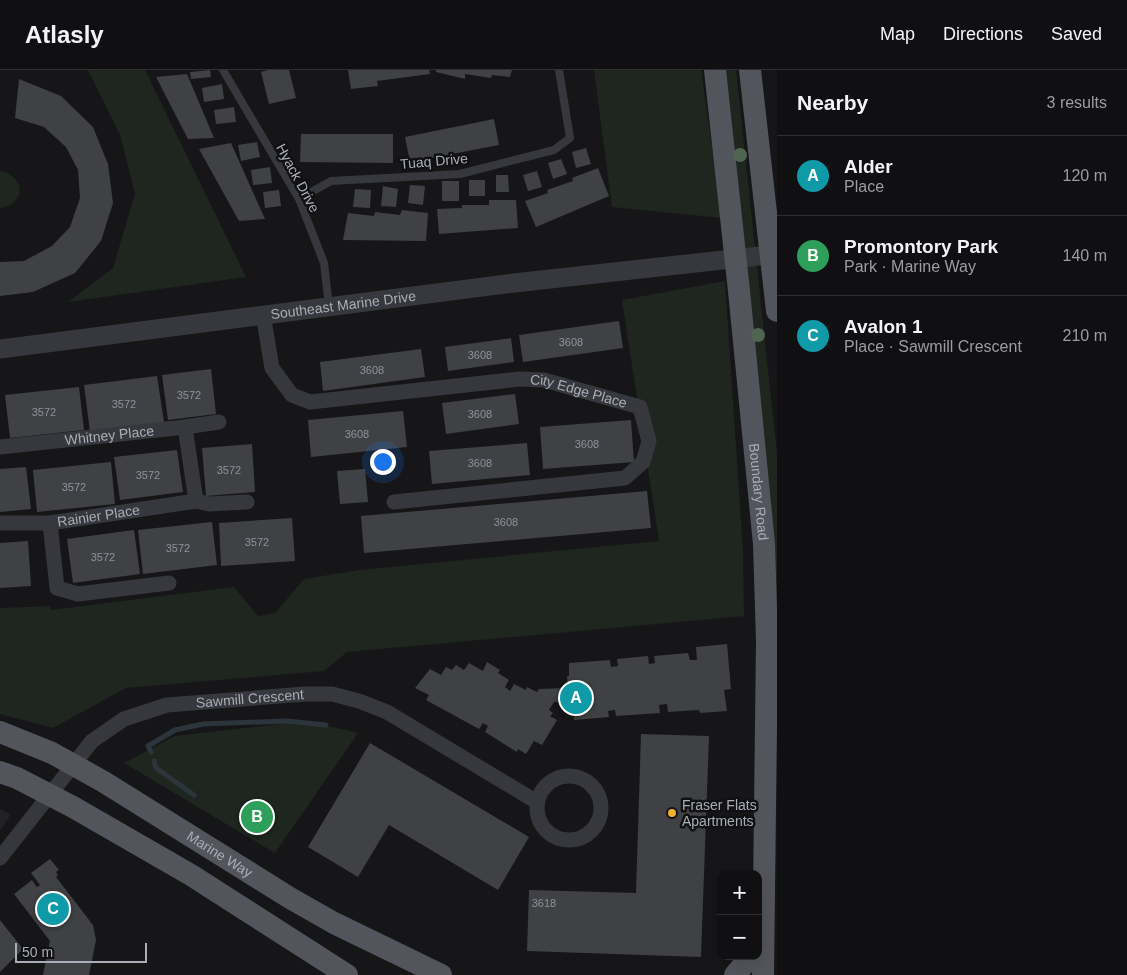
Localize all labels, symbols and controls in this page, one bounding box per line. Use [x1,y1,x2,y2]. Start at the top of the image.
text: Atlasly [25,21,104,48]
text: Map [880,24,915,44]
text: Directions [943,24,1023,44]
text: Saved [1051,24,1102,44]
text: Nearby [797,91,868,114]
text: 3 results [1047,94,1107,111]
street label: Hyack Drive [273,141,323,215]
street label: Tuaq Drive [399,150,469,172]
text: Alder [844,156,893,177]
text: A [807,167,819,184]
text: 120 m [1063,167,1107,184]
text: Place [844,178,884,195]
text: Promontory Park [844,236,998,257]
text: B [807,247,819,264]
text: 140 m [1063,247,1107,264]
text: Park · Marine Way [844,258,976,275]
street label: Southeast Marine Drive [270,288,417,322]
text: Avalon 1 [844,316,923,337]
text: C [807,327,819,344]
text: 210 m [1063,327,1107,344]
house number: 3608 [559,336,583,348]
text: Place · Sawmill Crescent [844,338,1022,355]
house number: 3608 [468,349,492,361]
house number: 3608 [360,364,384,376]
street label: City Edge Place [530,371,629,411]
house number: 3572 [177,389,201,401]
house number: 3572 [112,398,136,410]
house number: 3572 [32,406,56,418]
house number: 3608 [468,408,492,420]
street label: Whitney Place [64,422,155,448]
house number: 3608 [345,428,369,440]
house number: 3608 [575,438,599,450]
street label: Boundary Road [746,442,772,541]
your location [370,449,396,475]
house number: 3608 [468,457,492,469]
house number: 3572 [217,464,241,476]
house number: 3572 [136,469,160,481]
house number: 3572 [62,481,86,493]
street label: Rainier Place [56,502,141,530]
house number: 3608 [494,516,518,528]
house number: 3572 [245,536,269,548]
house number: 3572 [166,542,190,554]
house number: 3572 [91,551,115,563]
pin: A [560,679,592,717]
street label: Sawmill Crescent [195,686,305,711]
place label: Fraser Flats Apartments [682,797,757,829]
pin: B [241,798,273,836]
marker: Fraser Flats Apartments [666,807,678,819]
street label: Marine Way [184,828,255,881]
map controls [717,870,762,960]
button: + [717,870,762,915]
pin: C [37,890,69,928]
house number: 3618 [532,897,556,909]
button: − [717,915,762,960]
scale bar [15,940,148,963]
text: 50 m [22,944,53,960]

